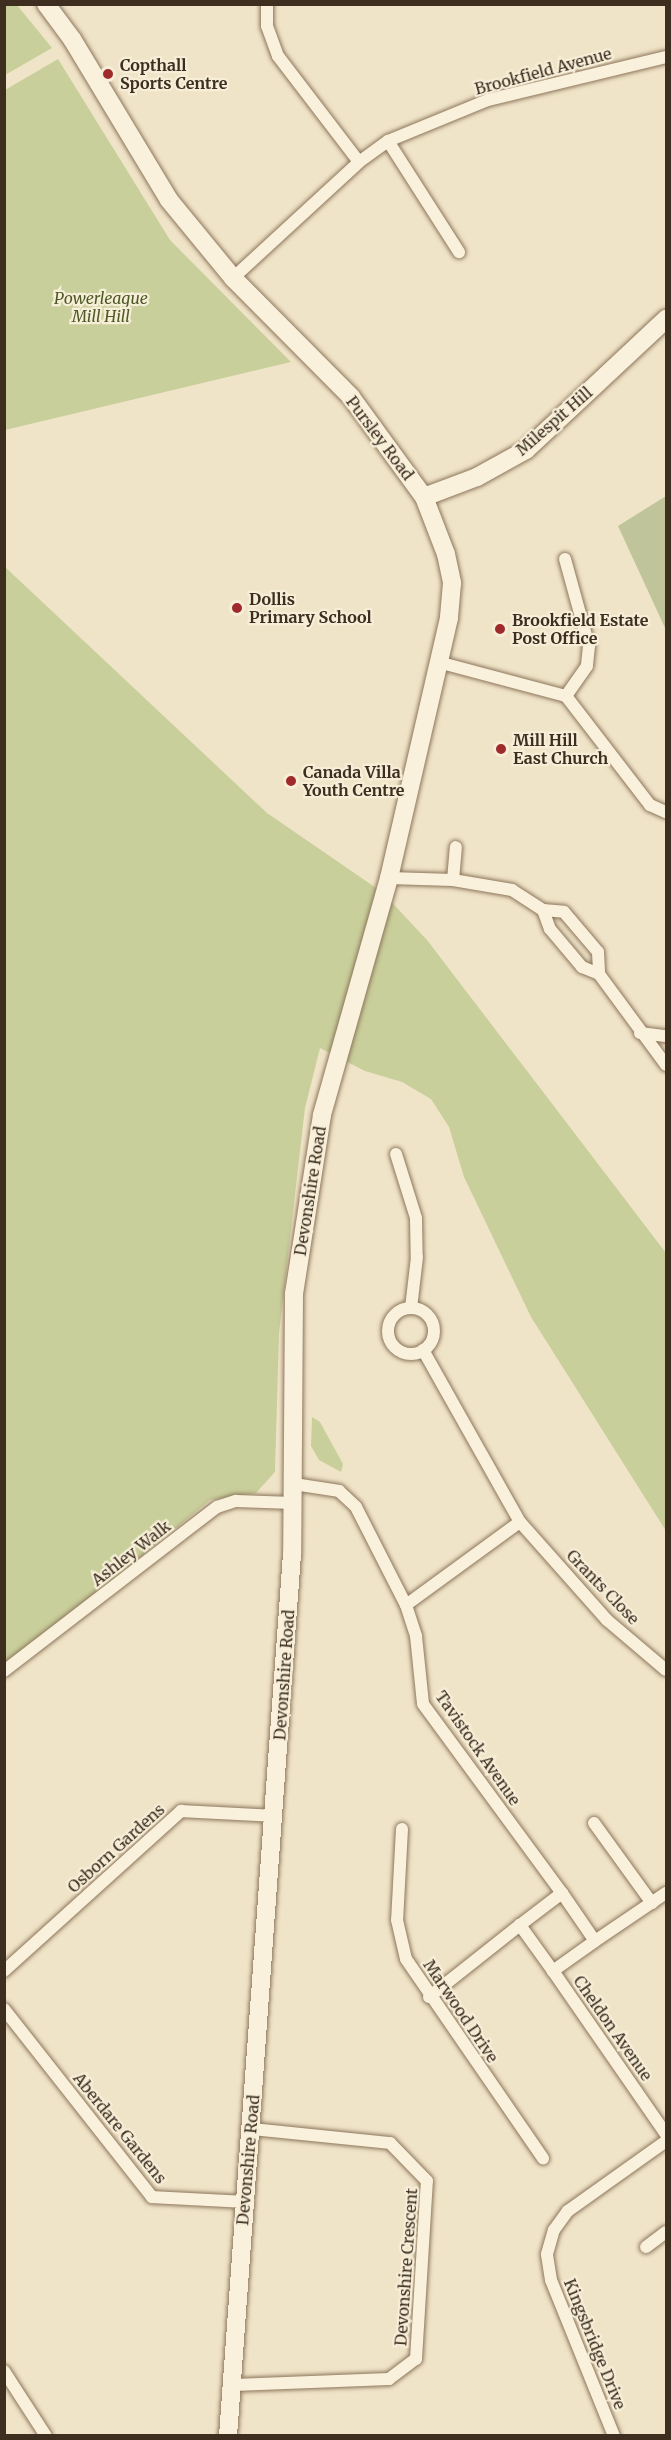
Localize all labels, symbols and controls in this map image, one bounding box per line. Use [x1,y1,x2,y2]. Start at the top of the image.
street label: Brookfield Avenue [473,44,613,98]
place label: Copthall Sports Centre [120,55,227,93]
marker: Copthall Sports Centre [101,67,115,81]
park label: Powerleague Mill Hill [54,288,148,326]
street label: Milespit Hill [512,383,596,459]
street label: Pursley Road [342,392,418,484]
place label: Dollis Primary School [249,589,372,627]
marker: Dollis Primary School [230,601,244,615]
place label: Brookfield Estate Post Office [512,610,648,648]
marker: Brookfield Estate Post Office [493,622,507,636]
place label: Mill Hill East Church [513,730,608,768]
marker: Mill Hill East Church [494,742,508,756]
place label: Canada Villa Youth Centre [303,762,404,800]
marker: Canada Villa Youth Centre [284,774,298,788]
street label: Devonshire Road [290,1125,330,1257]
street label: Ashley Walk [88,1516,174,1590]
street label: Grants Close [563,1546,643,1628]
street label: Devonshire Road [270,1609,298,1741]
street label: Tavistock Avenue [431,1687,525,1809]
street label: Osborn Gardens [64,1799,168,1897]
street label: Marwood Drive [420,1956,502,2066]
street label: Cheldon Avenue [570,1972,656,2084]
street label: Aberdare Gardens [69,2069,171,2187]
street label: Devonshire Road [233,2094,263,2226]
street label: Devonshire Crescent [391,2187,421,2347]
street label: Kingsbridge Drive [560,2276,630,2412]

